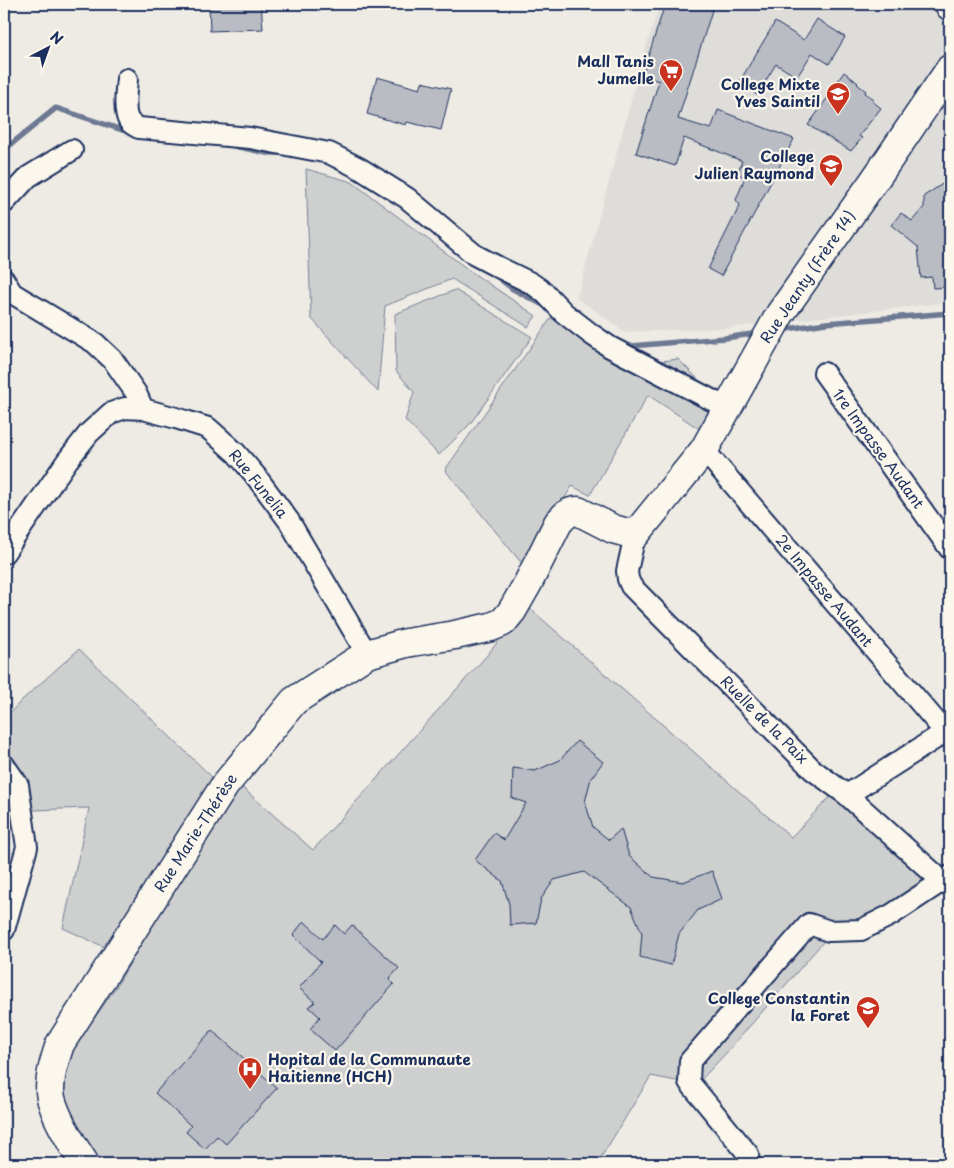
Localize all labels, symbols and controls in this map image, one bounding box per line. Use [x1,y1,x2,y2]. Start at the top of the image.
north arrow [22,22,72,72]
text: N [46,26,68,49]
place label: Mall Tanis Jumelle [577,49,654,89]
supermarket icon: Mall Tanis Jumelle [658,58,684,92]
place label: College Mixte Yves Saintil [721,72,820,112]
school or university icon: College Mixte Yves Saintil [825,81,851,115]
place label: College Julien Raymond [695,144,814,184]
school or university icon: College Julien Raymond [818,153,844,187]
street label: Rue Jeanty (Frère 14) [754,205,860,347]
street label: 1re Impasse Audant [828,383,931,513]
street label: Rue Funelia [224,444,295,523]
street label: 2e Impasse Audant [771,529,879,651]
street label: Ruelle de la Paix [716,670,814,768]
street label: Rue Marie-Thérèse [148,768,242,896]
place label: College Constantin la Foret [708,986,850,1026]
school or university icon: College Constantin la Foret [855,995,881,1029]
place label: Hopital de la Communaute Haitienne (HCH) [268,1047,471,1087]
hospital icon: Hopital de la Communaute Haitienne (HCH) [237,1056,263,1090]

